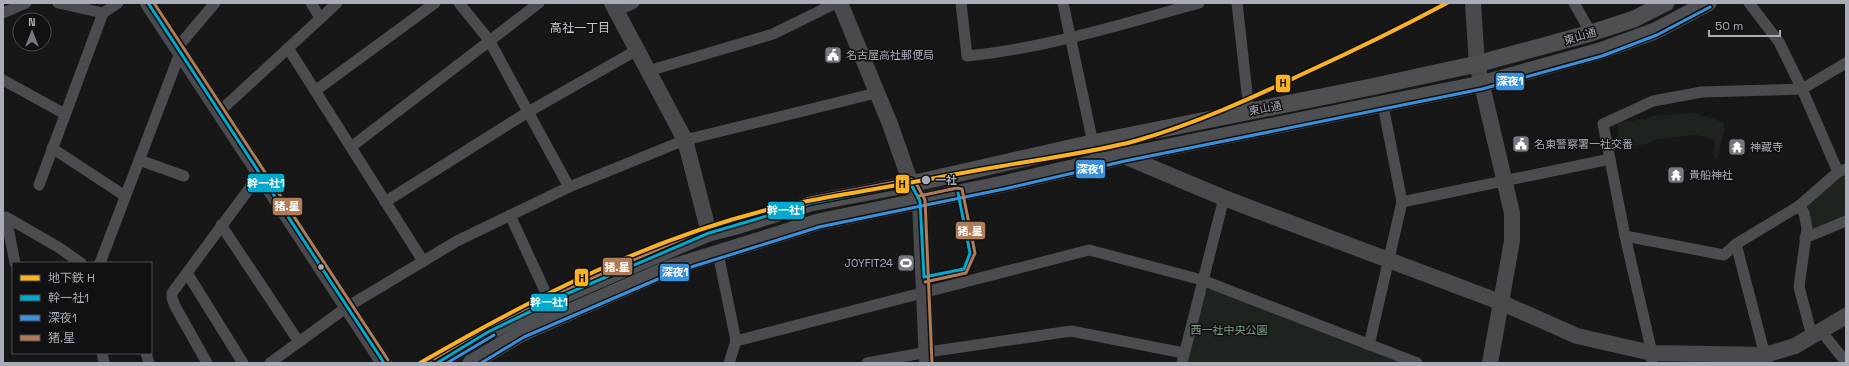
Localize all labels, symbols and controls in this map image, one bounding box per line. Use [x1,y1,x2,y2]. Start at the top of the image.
north arrow [12,12,52,52]
scale bar [1709,12,1780,38]
text: N [28,15,36,29]
text: 50 m [1715,18,1743,34]
district label: 高社一丁目 [550,20,610,36]
street label: 東山通 [1562,25,1598,47]
public building icon: 名古屋高社郵便局 [823,45,843,65]
place label: 名古屋高社郵便局 [846,48,934,62]
line badge: 深夜1 [1495,72,1525,91]
line badge: H [1275,74,1291,93]
text: 深夜1 [1497,74,1524,88]
text: H [1279,76,1287,90]
street label: 東山通 [1247,98,1283,118]
public building icon: 名東警察署一社交番 [1511,134,1531,154]
place label: 名東警察署一社交番 [1534,137,1633,151]
temple icon: 神藏寺 [1727,137,1747,157]
place label: 神藏寺 [1750,140,1783,154]
line badge: 深夜1 [1075,159,1106,179]
text: 深夜1 [1077,162,1104,176]
temple icon: 貴船神社 [1666,165,1686,185]
place label: 貴船神社 [1689,168,1733,182]
line badge: 幹一社1 [247,173,285,193]
place label: 一社 [935,173,957,187]
line badge: H [895,174,910,194]
marker: 一社 [920,174,932,186]
text: 幹一社1 [247,176,285,190]
text: H [898,177,906,191]
line badge: 猪.星 [272,197,303,216]
text: 猪.星 [274,199,300,213]
line badge: 幹一社1 [767,201,805,220]
text: 幹一社1 [767,203,805,217]
line badge: 猪.星 [955,221,986,240]
text: 猪.星 [957,224,983,238]
sports icon: JOYFIT24 [896,253,916,273]
place label: JOYFIT24 [845,256,893,270]
line badge: 猪.星 [602,257,633,276]
text: 猪.星 [604,260,630,274]
legend [12,262,152,354]
unlabelled marker [316,262,326,272]
line badge: 深夜1 [659,263,690,282]
text: 深夜1 [662,265,689,279]
line badge: H [574,268,589,287]
text: 地下鉄 H [48,270,95,286]
text: H [578,271,586,285]
text: 幹一社1 [48,290,89,306]
line badge: 幹一社1 [530,293,568,312]
text: 幹一社1 [530,295,568,309]
text: 深夜1 [48,310,77,326]
park label: 西一社中央公園 [1191,323,1268,337]
text: 猪.星 [48,330,75,346]

